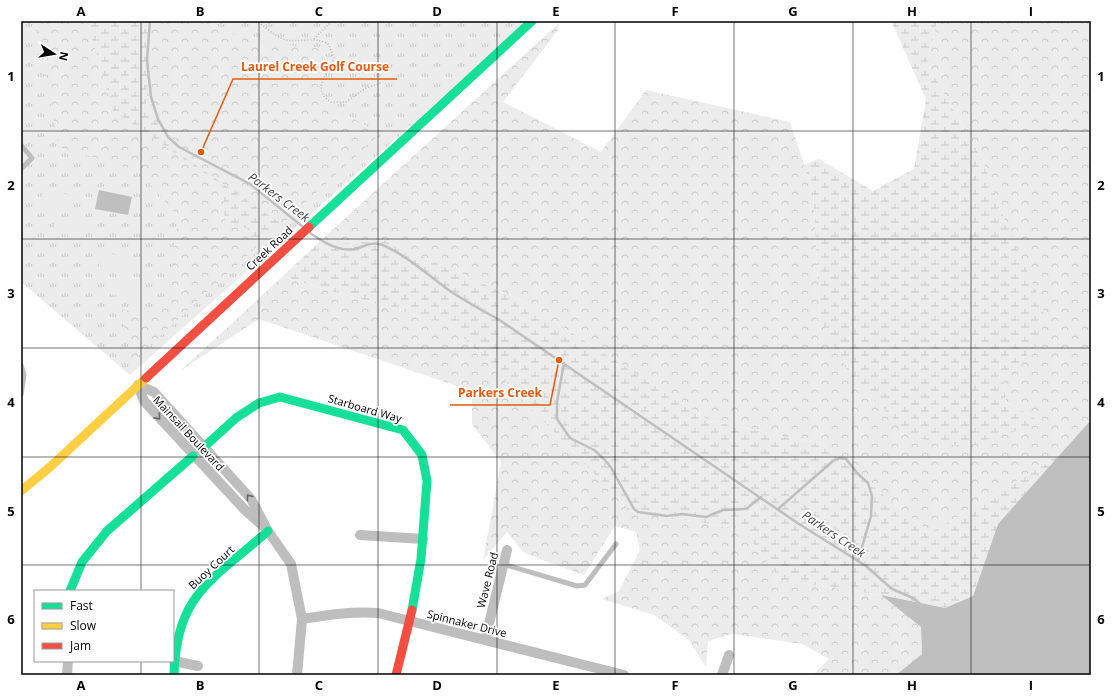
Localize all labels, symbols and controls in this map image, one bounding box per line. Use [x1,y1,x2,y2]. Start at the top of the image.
text: A [77,2,86,20]
text: B [196,2,205,20]
text: C [315,2,323,20]
text: D [432,2,442,20]
text: E [552,2,560,20]
text: F [671,2,679,20]
text: G [788,2,798,20]
text: H [907,2,917,20]
text: I [1029,2,1033,20]
north arrow [34,34,74,74]
text: N [56,50,73,62]
callout: Laurel Creek Golf Course [233,55,397,79]
text: Laurel Creek Golf Course [241,58,389,75]
text: 1 [7,67,15,85]
text: 1 [1097,67,1105,85]
water label: Parkers Creek [245,168,314,226]
text: 2 [7,176,15,194]
text: 2 [1097,176,1105,194]
street label: Creek Road [242,223,296,273]
text: 3 [7,284,15,302]
text: 3 [1097,284,1105,302]
callout: Parkers Creek [450,381,550,405]
text: Parkers Creek [458,384,543,401]
street label: Starboard Way [326,390,404,426]
street label: Mainsail Boulevard [150,392,228,474]
text: 4 [7,393,15,411]
text: 4 [1097,393,1105,411]
one-way arrow [154,412,161,420]
one-way arrow [246,494,253,501]
text: 5 [7,502,15,520]
text: 5 [1097,502,1105,520]
water label: Parkers Creek [799,507,870,562]
street label: Buoy Court [185,542,237,592]
street label: Wave Road [473,551,501,609]
legend [34,590,174,662]
text: Fast [70,597,93,614]
street label: Spinnaker Drive [426,606,508,640]
text: 6 [7,610,15,628]
text: 6 [1097,610,1105,628]
text: Slow [70,617,97,634]
text: Jam [69,637,91,654]
text: A [77,676,86,694]
text: B [196,676,205,694]
text: C [315,676,323,694]
text: D [432,676,442,694]
text: E [552,676,560,694]
text: F [671,676,679,694]
text: G [788,676,798,694]
text: H [907,676,917,694]
text: I [1029,676,1033,694]

